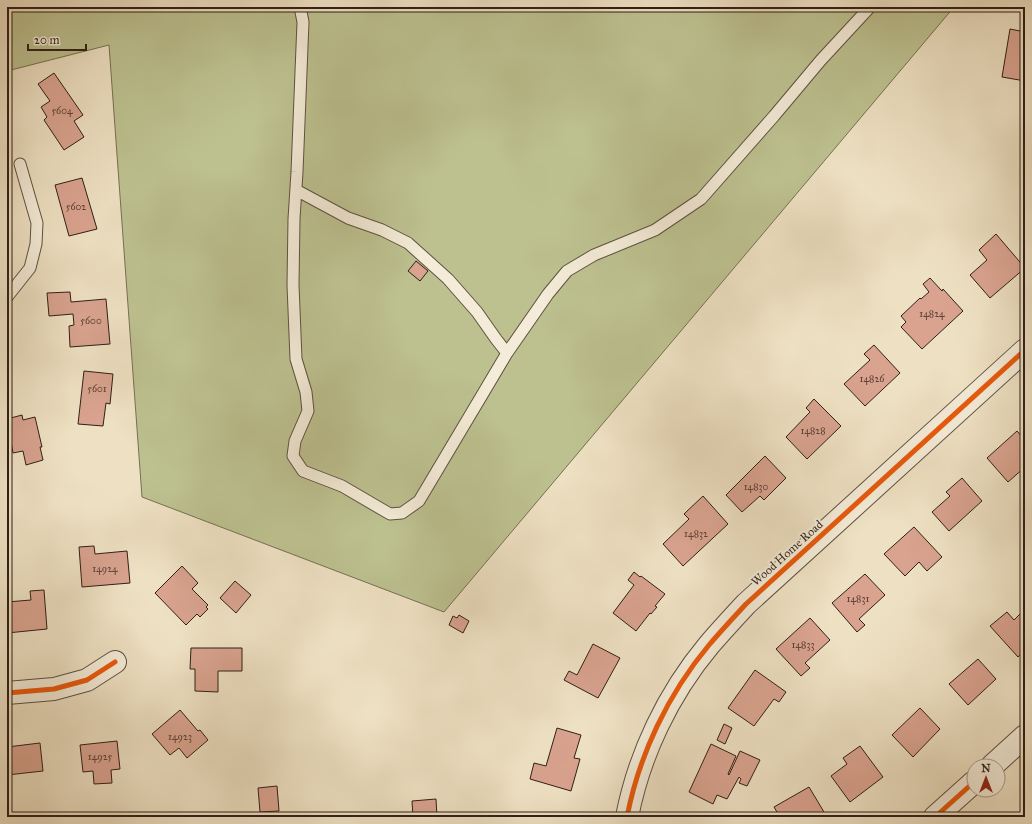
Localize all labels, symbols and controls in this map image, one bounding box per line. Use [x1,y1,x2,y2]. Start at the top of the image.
scale bar [28,26,86,52]
text: 20 m [34,33,60,47]
house number: 5604 [51,105,73,117]
house number: 5602 [66,201,86,213]
house number: 14824 [919,308,945,320]
house number: 5600 [80,315,102,327]
house number: 14826 [860,373,885,385]
house number: 5601 [87,383,107,395]
house number: 14828 [800,425,826,437]
house number: 14830 [744,481,769,493]
street label: Wood Home Road [748,517,826,589]
house number: 14832 [684,528,708,540]
house number: 14924 [92,563,118,575]
house number: 14831 [847,593,869,605]
house number: 14833 [792,639,814,651]
house number: 14923 [168,731,192,743]
house number: 14925 [88,751,113,763]
north arrow [966,758,1006,798]
text: N [981,762,991,775]

